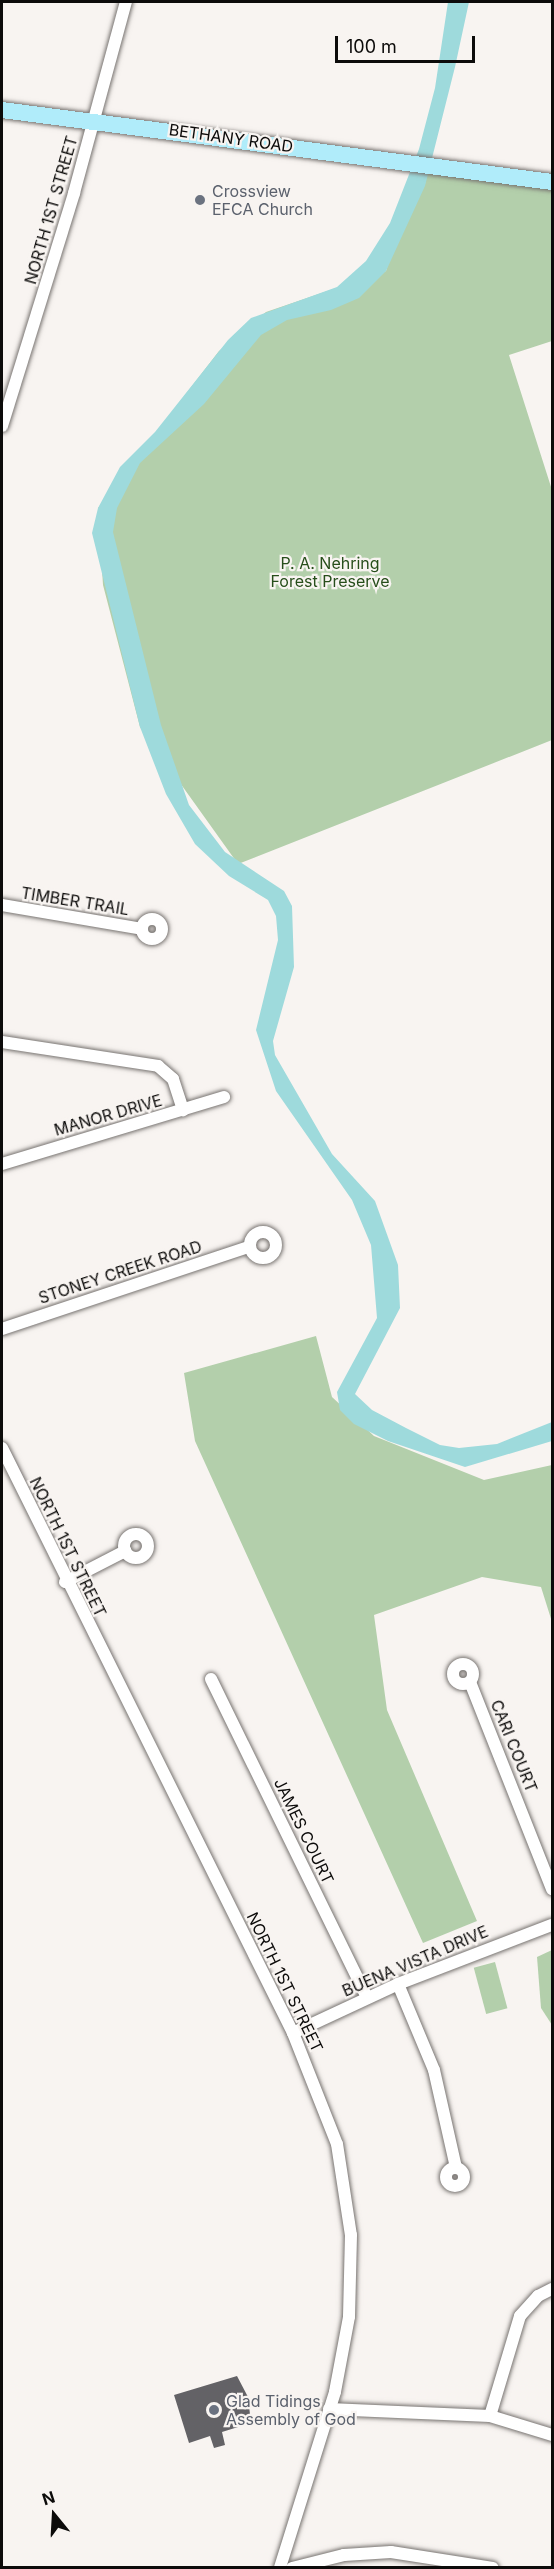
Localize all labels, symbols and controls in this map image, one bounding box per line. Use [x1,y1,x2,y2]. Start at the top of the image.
scale bar [338,24,478,62]
text: 100 m [346,36,397,57]
street label: BETHANY ROAD [168,120,294,156]
street label: NORTH 1ST STREET [21,134,81,286]
place label: Crossview EFCA Church [212,181,313,219]
marker: Crossview EFCA Church [193,193,207,207]
park label: P. A. Nehring Forest Preserve [270,553,390,591]
street label: TIMBER TRAIL [20,883,130,919]
street label: MANOR DRIVE [52,1090,164,1140]
street label: STONEY CREEK ROAD [36,1237,204,1307]
street label: NORTH 1ST STREET [26,1474,110,1620]
street label: CARI COURT [487,1697,541,1795]
street label: JAMES COURT [270,1775,338,1887]
street label: NORTH 1ST STREET [243,1909,327,2055]
street label: BUENA VISTA DRIVE [339,1922,491,2000]
place label: Glad Tidings Assembly of God [226,2391,356,2429]
marker: Glad Tidings Assembly of God [207,2403,221,2417]
north arrow [24,2485,84,2545]
text: N [40,2486,57,2509]

